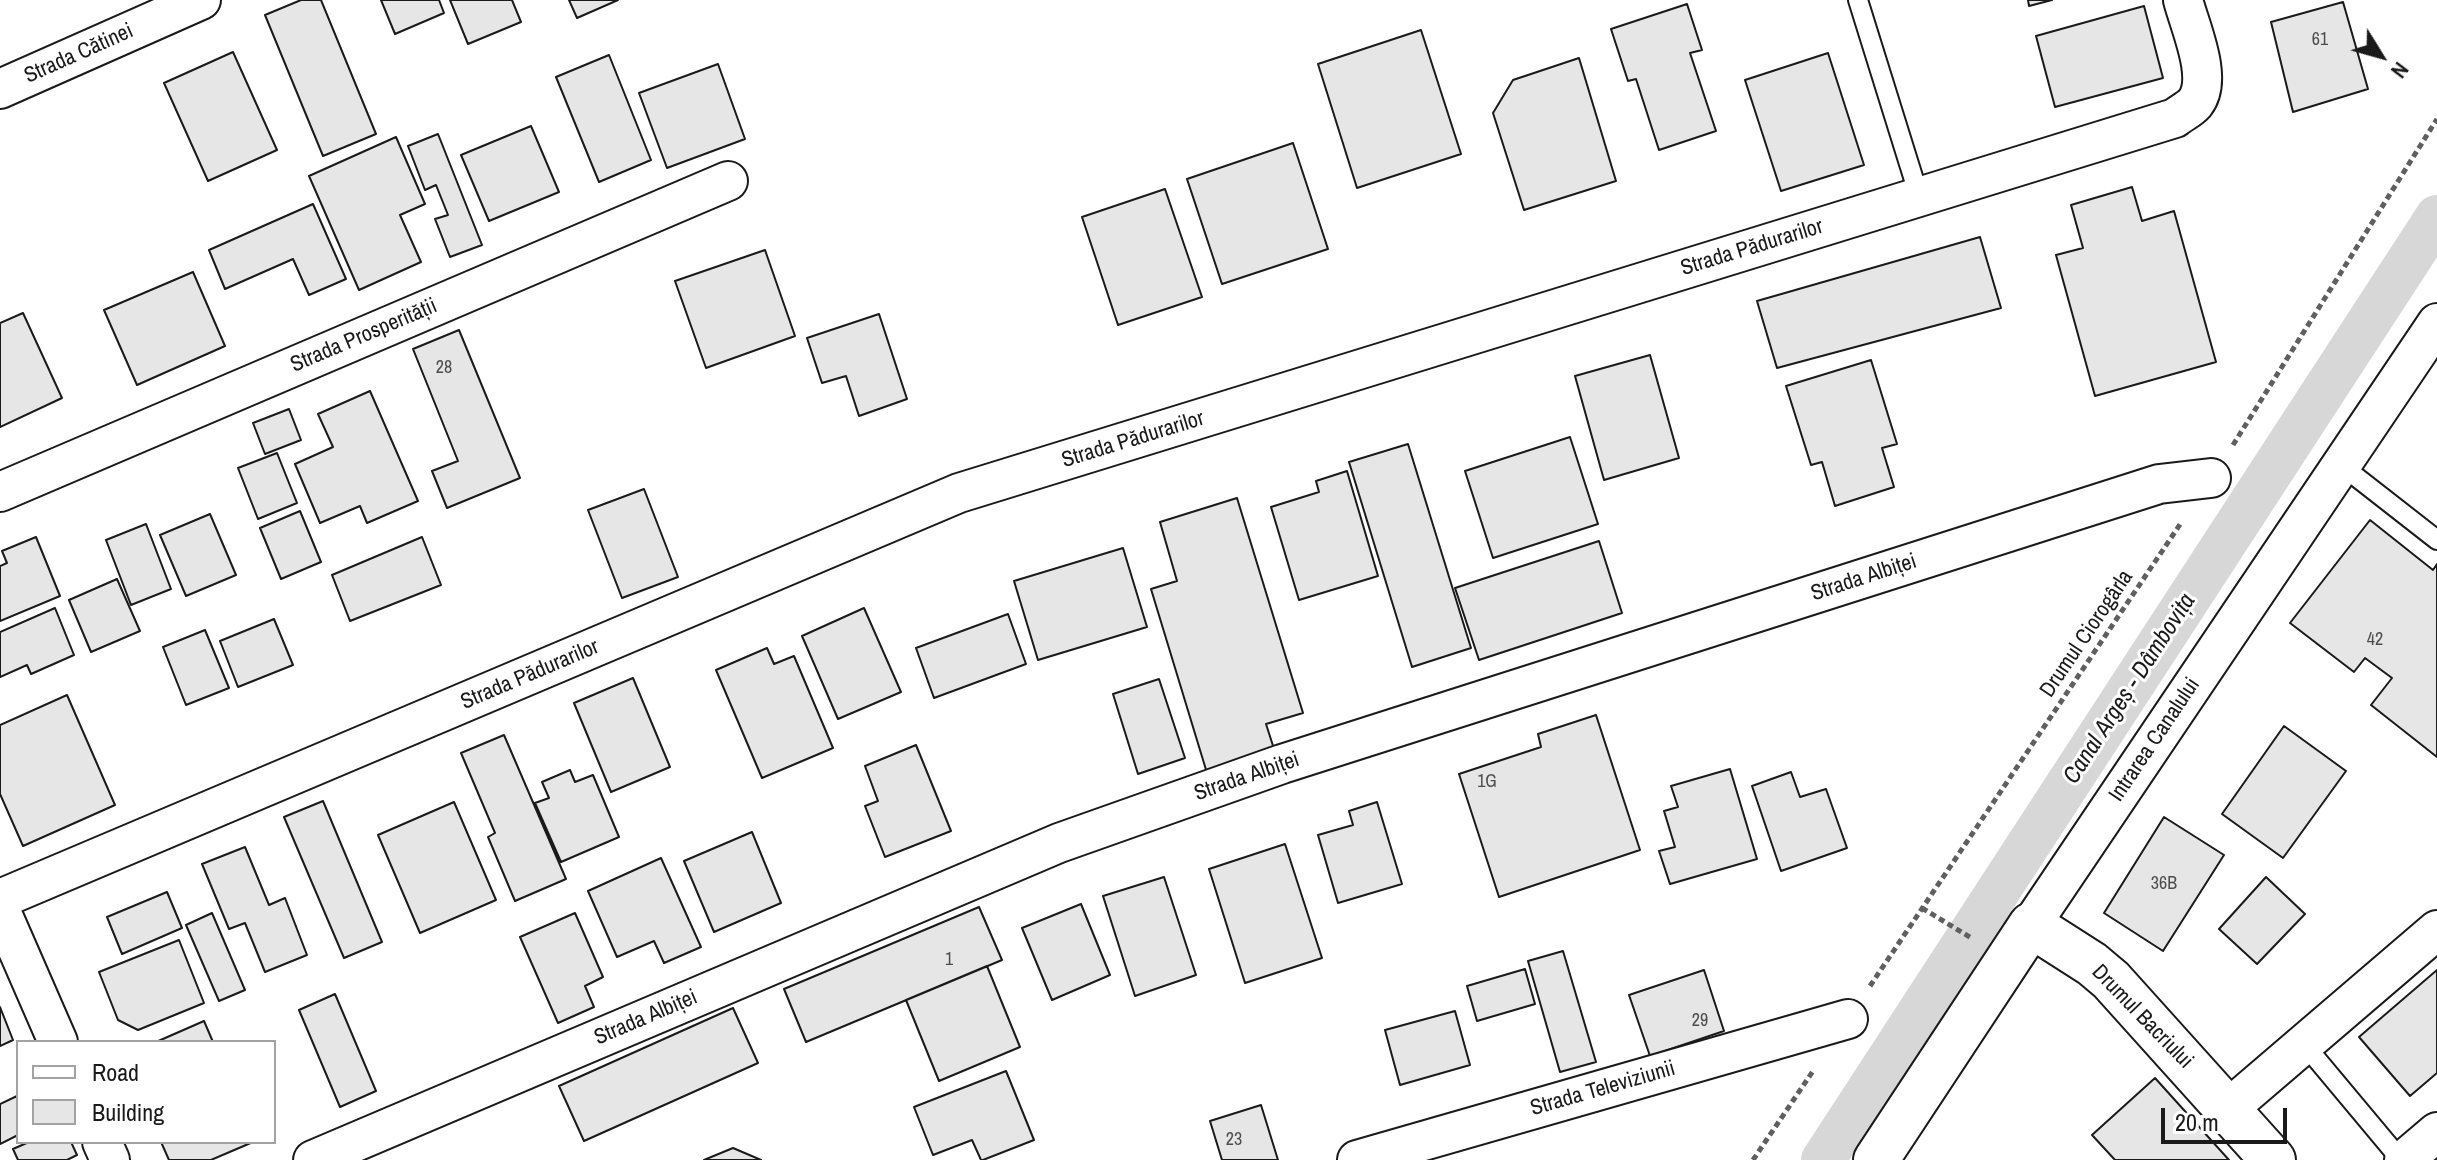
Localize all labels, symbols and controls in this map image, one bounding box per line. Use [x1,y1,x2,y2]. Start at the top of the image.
north arrow [2341,16,2421,96]
street label: Strada Cătinei [20,18,138,90]
house number: 61 [2312,29,2328,51]
text: N [2384,56,2416,85]
street label: Strada Pădurarilor [1678,214,1826,282]
street label: Strada Prosperității [287,293,441,379]
house number: 28 [436,357,452,379]
street label: Strada Pădurarilor [1059,406,1207,474]
street label: Strada Albiței [1808,549,1920,607]
street label: Drumul Ciorogârla [2035,566,2139,702]
water label: Canal Argeș - Dâmbovița [2058,589,2202,789]
house number: 42 [2367,629,2383,651]
street label: Strada Pădurarilor [457,634,603,716]
street label: Intrarea Canalului [2104,673,2206,807]
street label: Strada Albiței [1191,747,1303,807]
house number: 1G [1477,771,1497,793]
house number: 36B [2151,873,2177,895]
house number: 1 [945,949,953,971]
street label: Drumul Bacriului [2086,960,2198,1074]
street label: Strada Albiței [591,984,701,1052]
house number: 29 [1692,1010,1708,1032]
legend [16,1040,276,1144]
text: Road [92,1056,139,1088]
street label: Strada Televiziunii [1528,1056,1678,1122]
scale bar [2165,1092,2291,1142]
text: Building [92,1096,164,1128]
text: 20 m [2175,1106,2219,1138]
house number: 23 [1226,1129,1242,1151]

